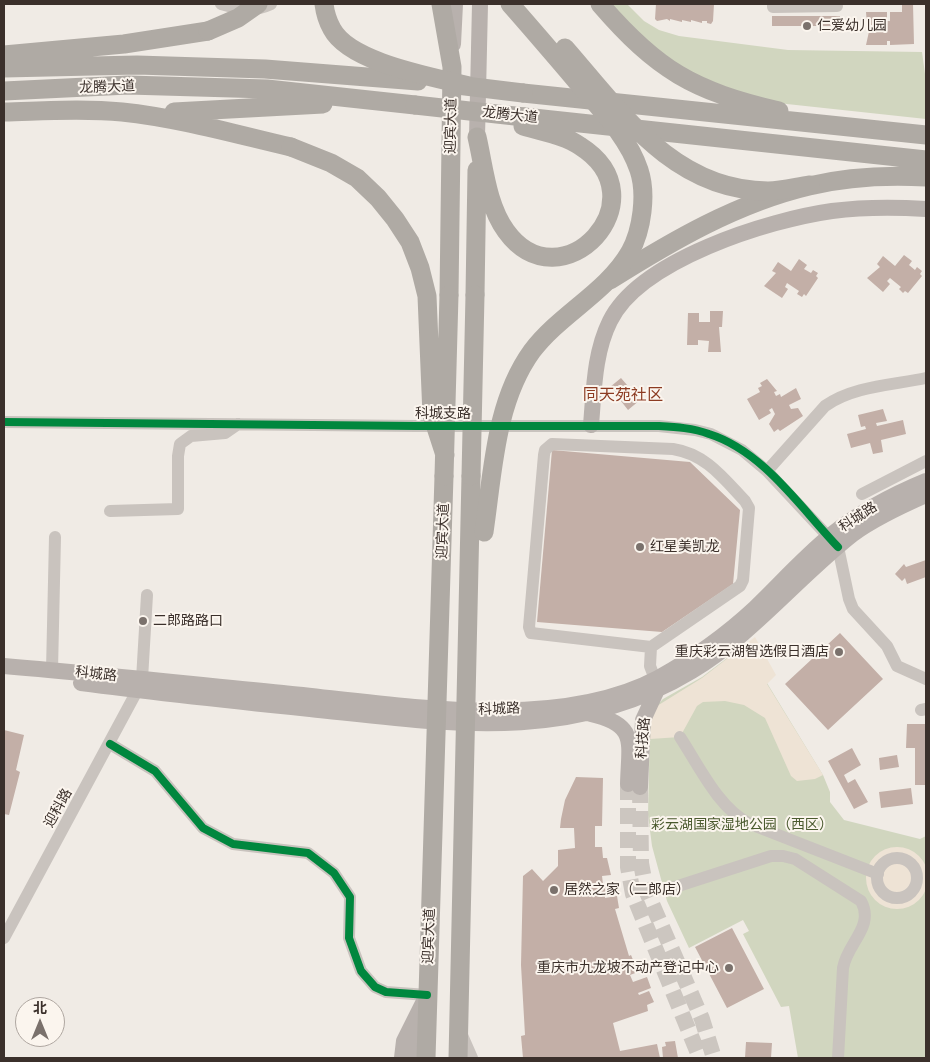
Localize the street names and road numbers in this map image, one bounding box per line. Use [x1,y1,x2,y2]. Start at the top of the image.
street label: 龙腾大道 [79,78,135,96]
street label: 迎宾大道 [442,98,460,154]
street label: 龙腾大道 [481,104,539,126]
street label: 科城支路 [415,406,471,422]
street label: 科城路 [836,499,880,535]
street label: 迎宾大道 [434,503,452,559]
street label: 科城路 [74,663,118,685]
street label: 科城路 [478,700,520,718]
street label: 科技路 [633,716,653,760]
street label: 迎科路 [40,786,76,830]
street label: 迎宾大道 [420,908,438,964]

